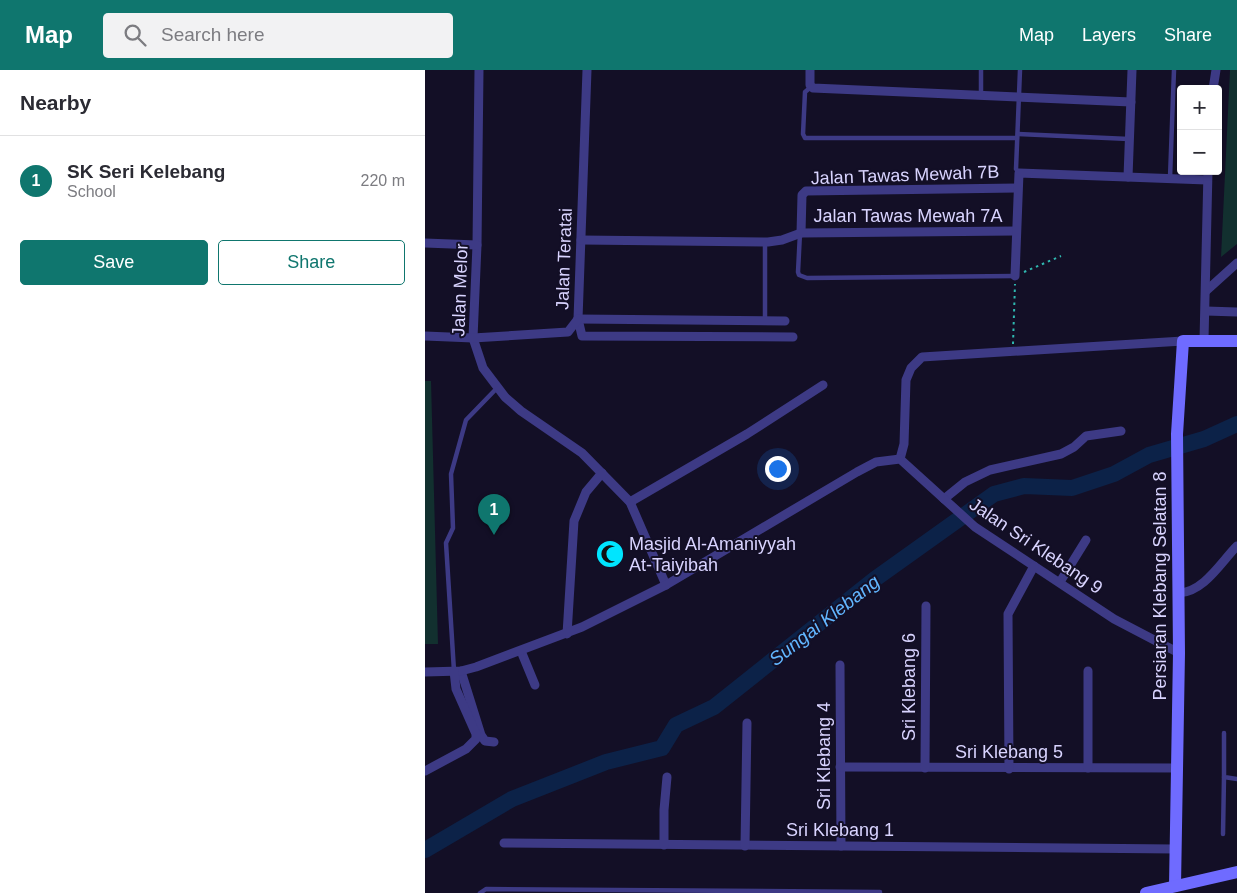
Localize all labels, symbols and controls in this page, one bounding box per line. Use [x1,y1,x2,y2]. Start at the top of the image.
search box [103,13,453,58]
text: Map [25,21,73,48]
icon: search [121,21,149,49]
text: Search here [161,24,265,45]
text: Map [1019,25,1054,45]
text: Layers [1082,25,1136,45]
text: Share [1164,25,1212,45]
map controls [1177,85,1222,175]
button: + [1177,85,1222,130]
text: Nearby [20,91,91,114]
button: − [1177,130,1222,175]
text: SK Seri Kelebang [67,161,225,182]
street label: Jalan Tawas Mewah 7B [810,162,1000,188]
text: 1 [32,172,40,189]
text: 220 m [361,172,405,189]
text: School [67,183,116,200]
street label: Jalan Tawas Mewah 7A [814,206,1002,226]
street label: Jalan Teratai [552,208,576,310]
button: Save [20,240,208,285]
button: Share [218,240,405,285]
street label: Jalan Melor [448,243,472,337]
your location [765,456,791,482]
street label: Persiaran Klebang Selatan 8 [1150,471,1170,701]
pin: 1 [478,494,510,535]
street label: Jalan Sri Klebang 9 [966,494,1106,598]
place label: Masjid Al-Amaniyyah At-Taiyibah [629,534,796,575]
mosque icon: Masjid Al-Amaniyyah At-Taiyibah [595,539,625,569]
water label: Sungai Klebang [765,571,884,670]
street label: Sri Klebang 6 [899,633,919,741]
street label: Sri Klebang 4 [814,702,834,810]
street label: Sri Klebang 5 [955,742,1063,762]
street label: Sri Klebang 1 [786,820,894,840]

